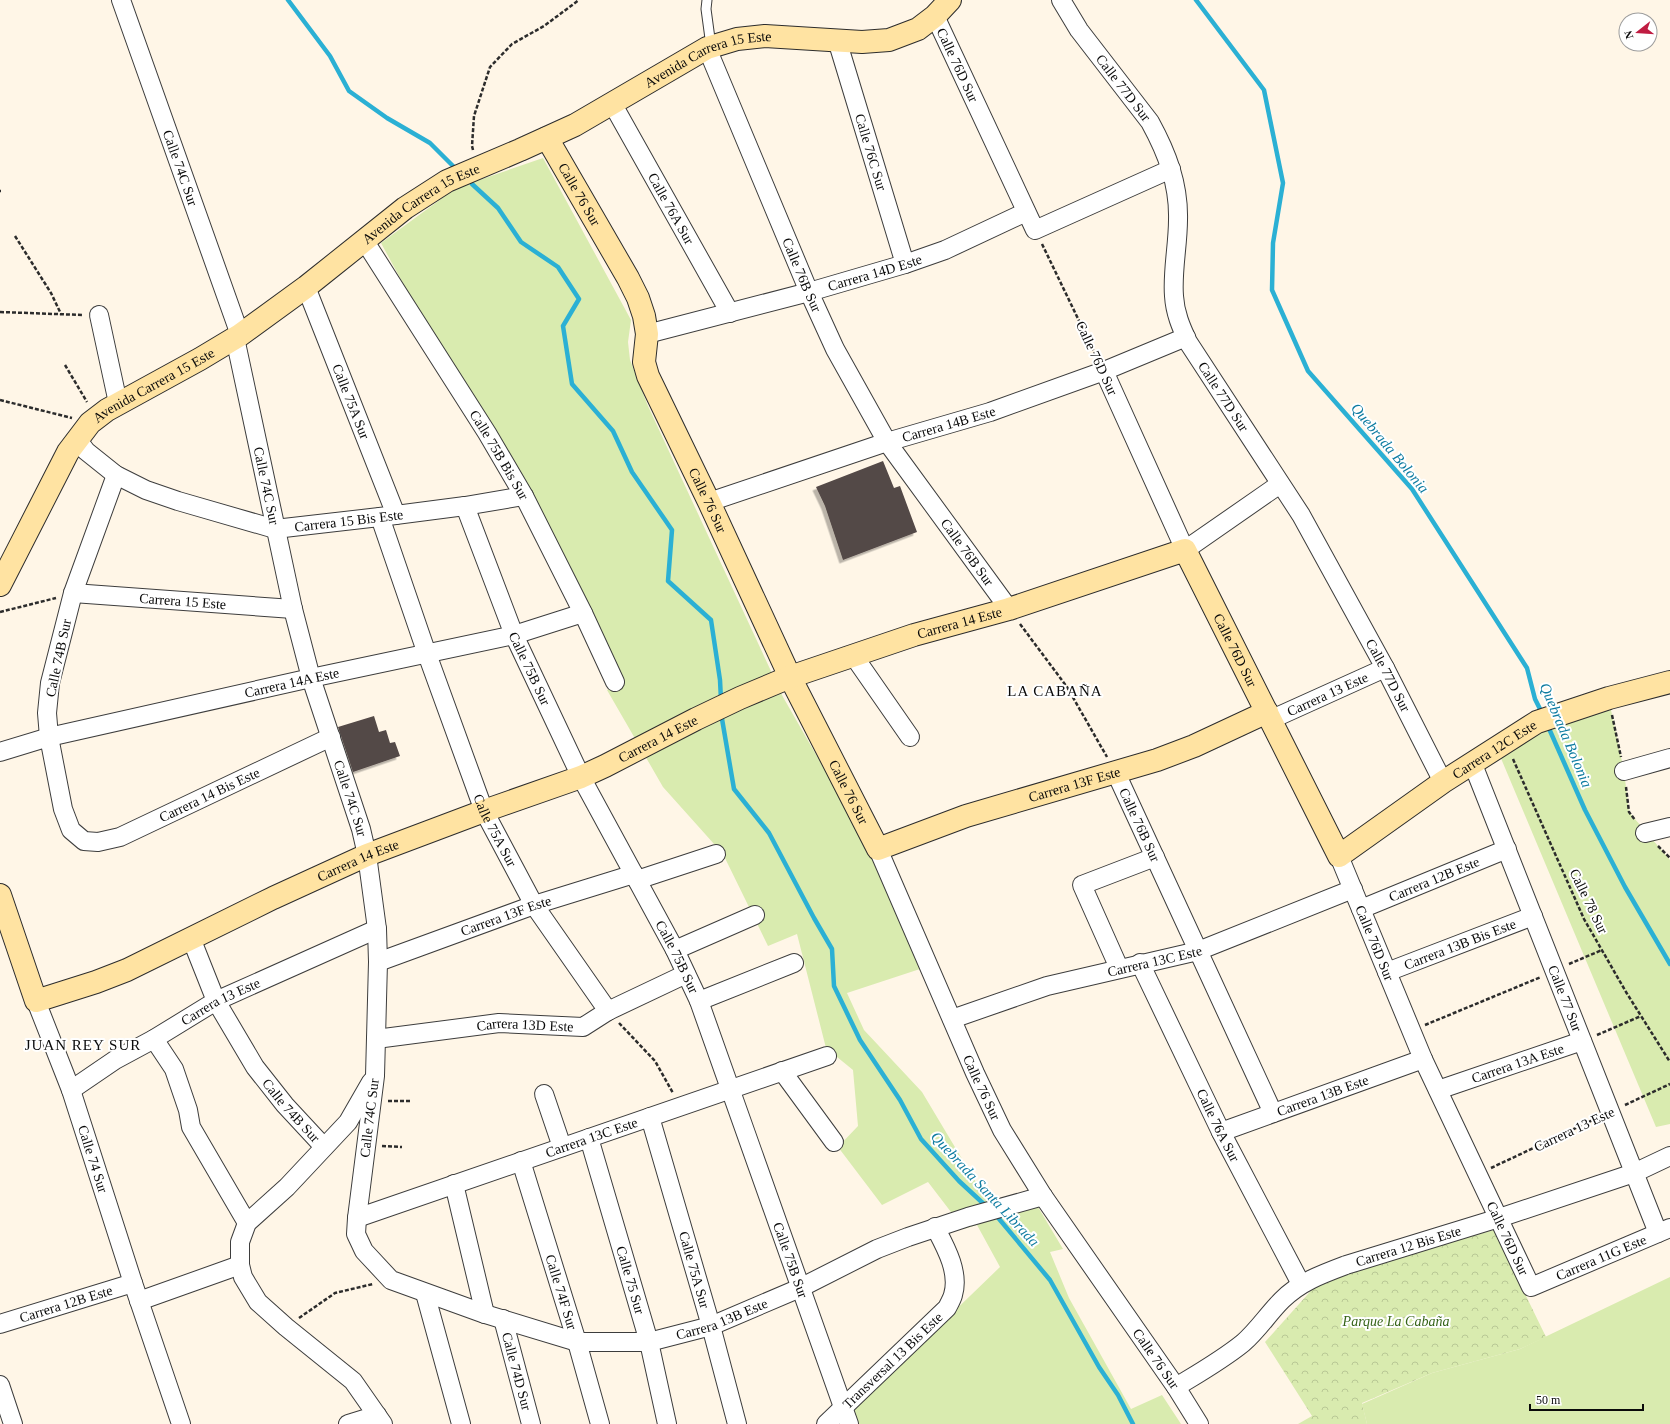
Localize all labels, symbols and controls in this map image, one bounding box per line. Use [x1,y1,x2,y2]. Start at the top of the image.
north arrow [1618,12,1658,52]
street label: Calle 76D Sur [934,26,981,105]
street label: Avenida Carrera 15 Este [642,29,772,91]
text: N [1622,29,1635,40]
street label: Calle 77D Sur [1093,52,1154,125]
street label: Calle 76C Sur [852,112,889,193]
street label: Calle 74C Sur [160,128,201,208]
street label: Calle 76 Sur [555,160,603,229]
street label: Avenida Carrera 15 Este [359,161,482,247]
street label: Calle 76A Sur [645,170,697,247]
street label: Calle 76B Sur [779,236,824,315]
street label: Carrera 14D Este [826,252,924,294]
street label: Calle 76D Sur [1073,319,1120,398]
street label: Avenida Carrera 15 Este [90,345,217,426]
street label: Calle 77D Sur [1195,359,1252,435]
street label: Calle 75A Sur [329,362,372,442]
water label: Quebrada Bolonia [1348,400,1432,496]
street label: Carrera 14B Este [900,404,998,445]
street label: Calle 75B Bis Sur [466,408,532,502]
street label: Calle 74C Sur [250,445,282,526]
street label: Calle 76 Sur [686,466,729,536]
street label: Carrera 15 Bis Este [294,507,404,535]
street label: Calle 76B Sur [938,516,997,589]
street label: Carrera 15 Este [139,591,227,612]
street label: Carrera 14 Este [916,604,1004,642]
street label: Calle 76D Sur [1210,611,1260,690]
street label: Calle 74B Sur [43,617,74,698]
street label: Calle 75B Sur [506,630,553,708]
street label: Calle 77D Sur [1363,636,1413,715]
street label: Carrera 14A Este [243,665,340,701]
street label: Carrera 13 Este [1285,670,1370,719]
water label: Quebrada Bolonia [1537,680,1595,790]
district label: LA CABAÑA [1007,683,1103,699]
street label: Carrera 14 Este [616,712,700,766]
street label: Carrera 12C Este [1450,717,1539,782]
street label: Calle 74C Sur [331,758,370,838]
street label: Calle 76 Sur [826,758,871,827]
street label: Carrera 13F Este [1027,764,1122,805]
street label: Carrera 14 Bis Este [157,765,262,825]
street label: Calle 76B Sur [1116,786,1163,864]
street label: Calle 75A Sur [470,792,519,870]
street label: Carrera 14 Este [315,837,401,885]
street label: Carrera 12B Este [1387,854,1482,905]
street label: Calle 78 Sur [1566,866,1611,936]
street label: Carrera 13F Este [459,893,553,939]
street label: Calle 76D Sur [1352,903,1397,983]
street label: Carrera 13B Bis Este [1402,916,1518,973]
street label: Calle 75B Sur [652,918,701,996]
street label: Carrera 13C Este [1106,943,1204,980]
street label: Calle 77 Sur [1545,963,1585,1034]
street label: Carrera 13 Este [178,975,262,1029]
street label: Carrera 13D Este [476,1016,574,1035]
district label: JUAN REY SUR [25,1037,141,1053]
street label: Carrera 13A Este [1470,1041,1566,1086]
street label: Calle 76 Sur [960,1053,1003,1123]
street label: Carrera 13B Este [1275,1072,1371,1119]
street label: Calle 74B Sur [259,1076,323,1146]
street label: Calle 74C Sur [357,1077,382,1158]
street label: Calle 76A Sur [1193,1087,1242,1165]
street label: Carrera 13 Este [1532,1104,1617,1155]
street label: Carrera 13C Este [544,1115,640,1160]
street label: Calle 74 Sur [75,1123,111,1195]
water label: Quebrada Santa Librada [928,1128,1042,1250]
street label: Calle 76D Sur [1484,1199,1532,1278]
street label: Calle 75B Sur [770,1220,811,1300]
street label: Carrera 12 Bis Este [1354,1223,1463,1270]
street label: Calle 75A Sur [676,1230,712,1310]
street label: Carrera 11G Este [1554,1232,1649,1284]
street label: Calle 75 Sur [613,1244,647,1316]
street label: Calle 74F Sur [542,1253,580,1332]
street label: Carrera 12B Este [18,1283,114,1326]
street label: Carrera 13B Este [674,1296,770,1343]
street label: Transversal 13 Bis Este [840,1310,946,1412]
park label: Parque La Cabaña [1342,1314,1449,1329]
street label: Calle 76 Sur [1130,1326,1182,1392]
street label: Calle 74D Sur [499,1331,534,1412]
scale bar [1530,1386,1643,1412]
text: 50 m [1536,1393,1561,1407]

